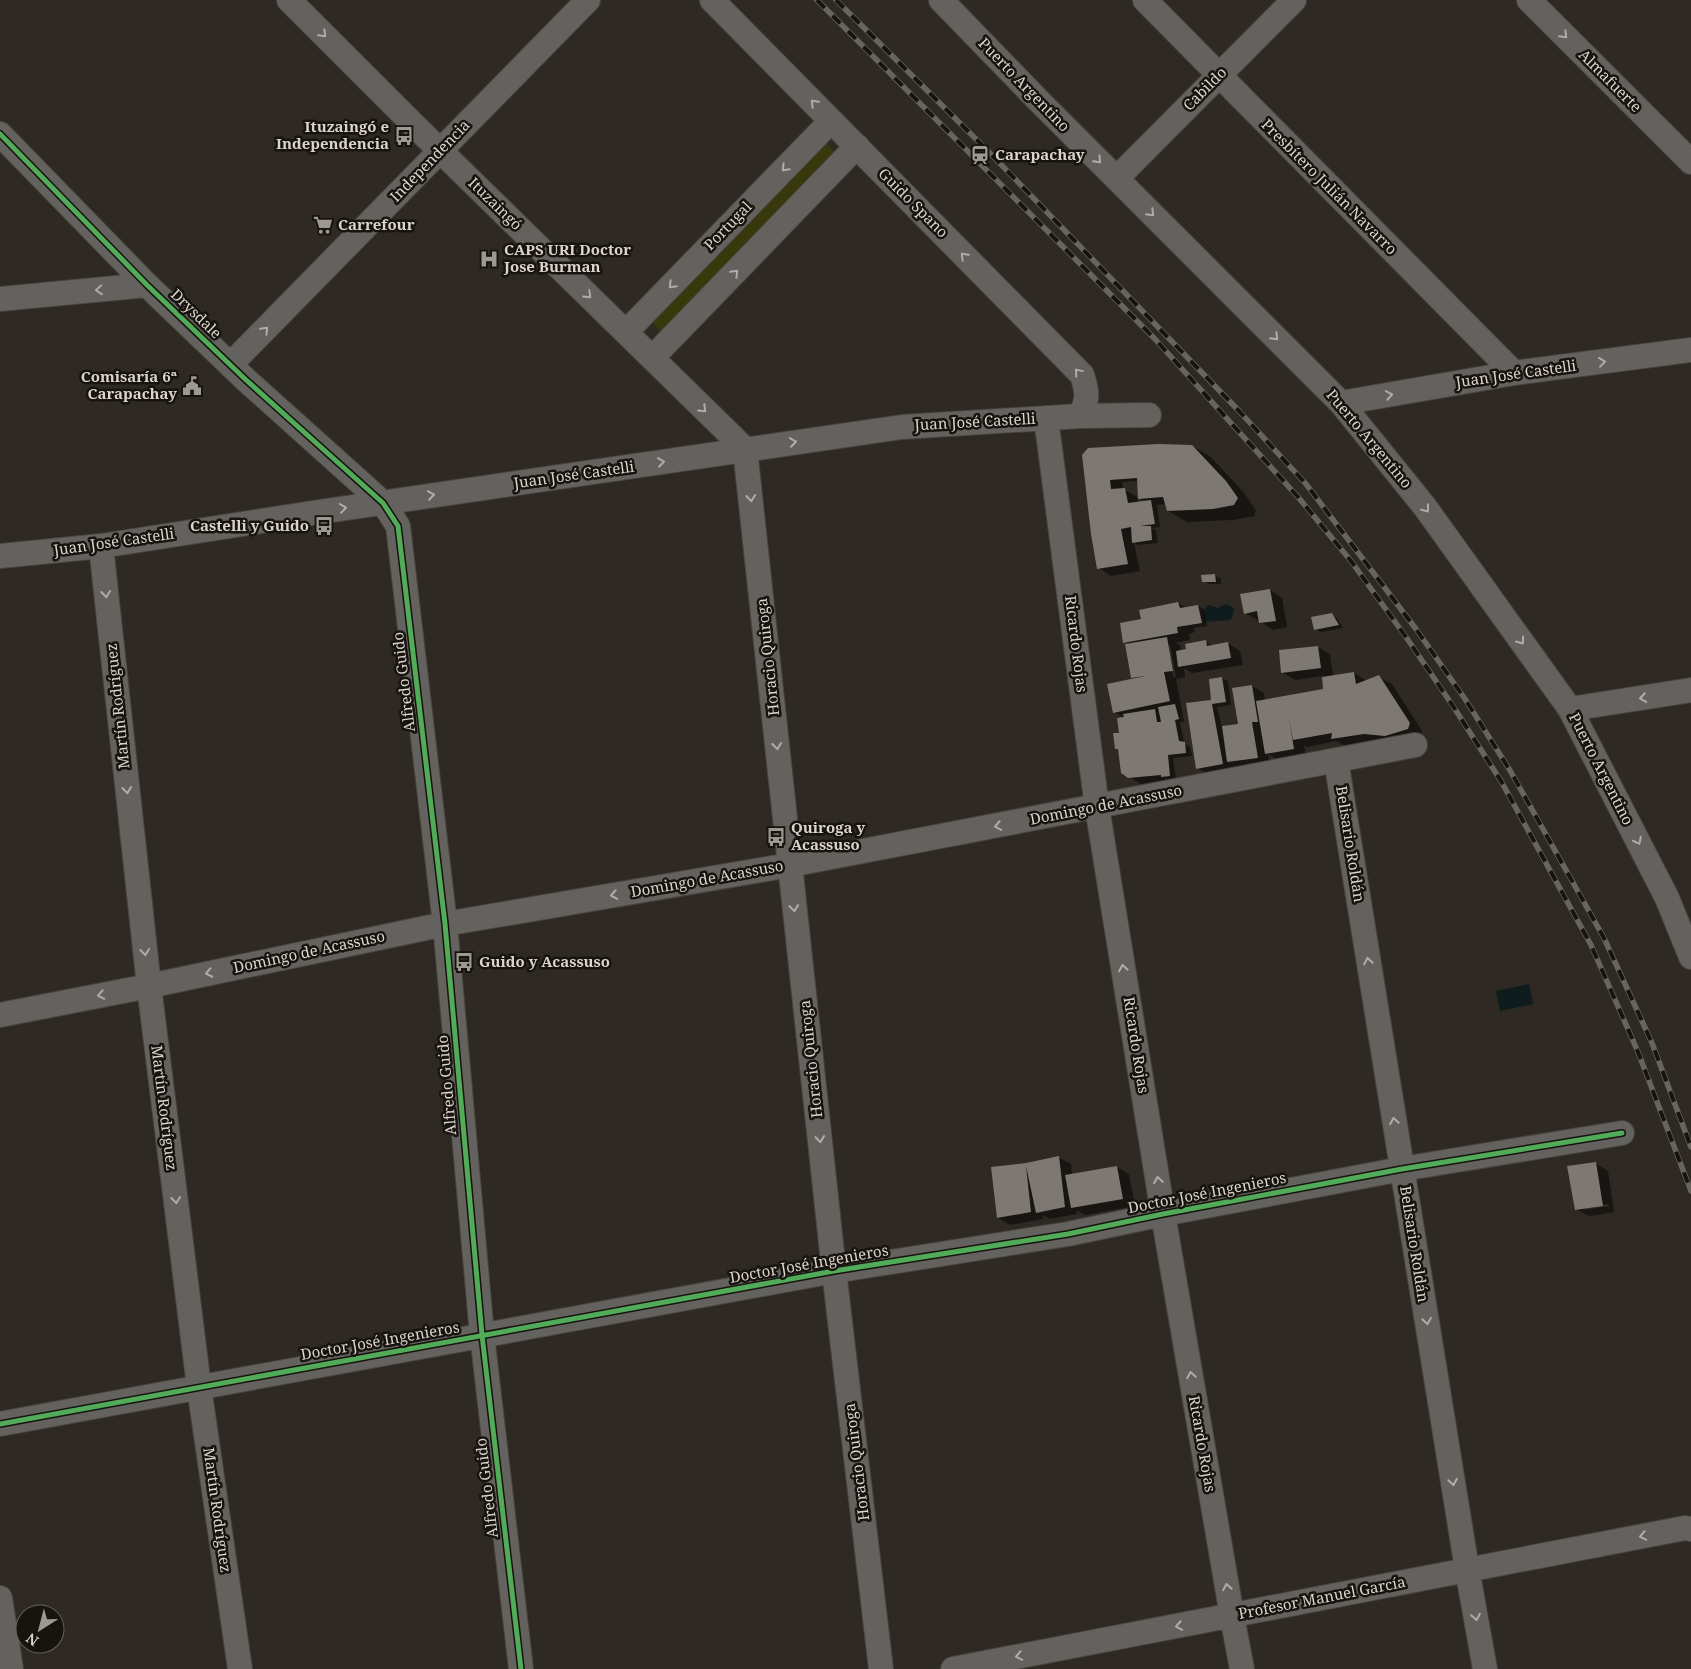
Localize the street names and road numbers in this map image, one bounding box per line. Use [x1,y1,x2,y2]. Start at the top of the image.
street label: Puerto Argentino [975,33,1075,136]
street label: Almafuerte [1575,44,1647,116]
street label: Cabildo [1178,62,1231,115]
street label: Presbítero Julián Navarro [1258,114,1402,258]
street label: Independencia [385,115,474,206]
street label: Guido Spano [874,163,953,242]
street label: Ituzaingó [464,173,527,234]
street label: Portugal [699,196,756,254]
street label: Drysdale [167,284,226,343]
street label: Juan José Castelli [1453,355,1578,392]
street label: Puerto Argentino [1322,385,1417,492]
street label: Juan José Castelli [913,408,1036,434]
street label: Juan José Castelli [511,456,636,493]
street label: Juan José Castelli [51,523,176,560]
street label: Ricardo Rojas [1061,594,1093,694]
street label: Horacio Quiroga [751,597,783,717]
street label: Alfredo Guido [387,631,419,733]
street label: Martín Rodríguez [100,642,134,770]
street label: Puerto Argentino [1565,709,1639,828]
street label: Domingo de Acassuso [1028,779,1184,829]
street label: Belisario Roldán [1332,784,1370,904]
street label: Domingo de Acassuso [629,855,785,901]
street label: Domingo de Acassuso [231,925,386,977]
street label: Ricardo Rojas [1119,995,1155,1095]
street label: Horacio Quiroga [794,999,826,1119]
street label: Alfredo Guido [432,1034,460,1136]
street label: Martín Rodríguez [147,1044,183,1172]
street label: Doctor José Ingenieros [1126,1167,1288,1217]
street label: Belisario Roldán [1396,1184,1434,1304]
street label: Doctor José Ingenieros [728,1239,890,1287]
street label: Doctor José Ingenieros [299,1316,461,1364]
street label: Ricardo Rojas [1185,1394,1221,1494]
street label: Horacio Quiroga [839,1402,873,1522]
street label: Alfredo Guido [470,1437,502,1539]
street label: Martín Rodríguez [199,1446,237,1574]
street label: Profesor Manuel García [1237,1571,1407,1623]

